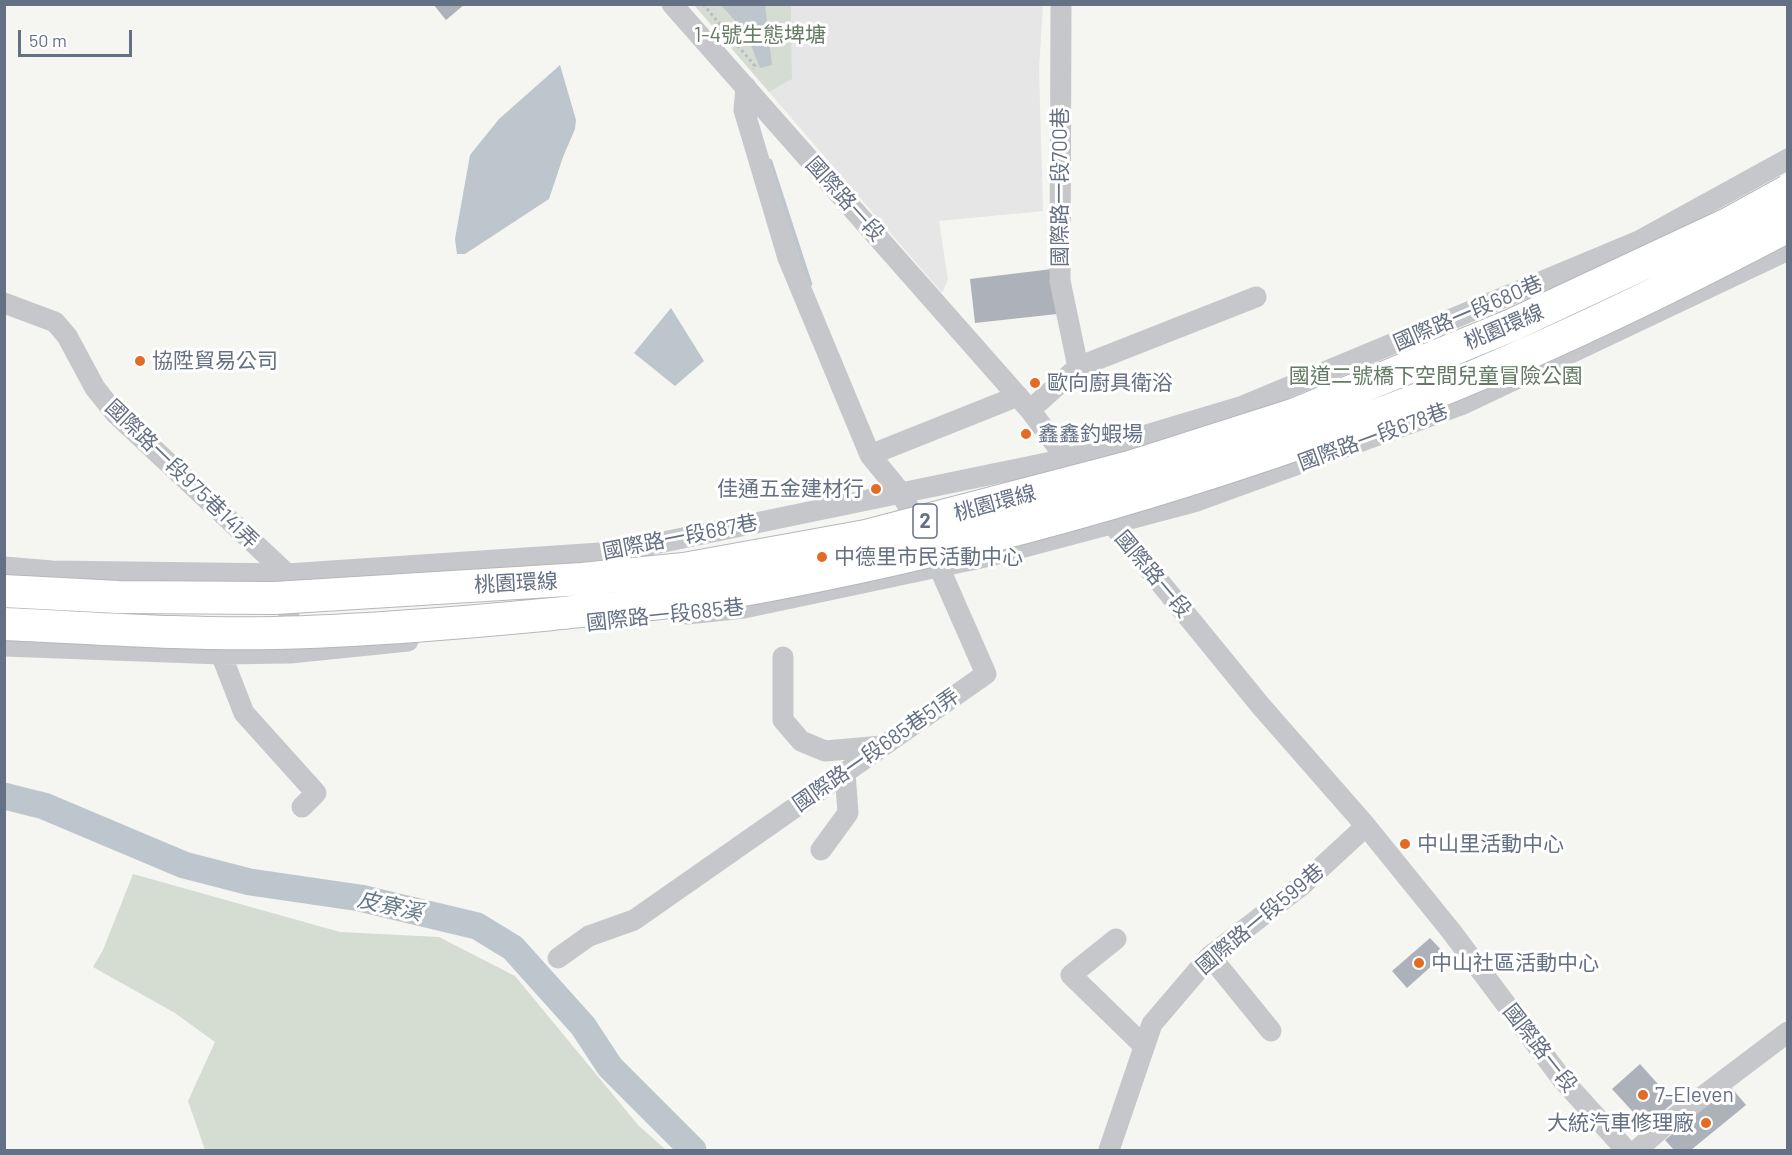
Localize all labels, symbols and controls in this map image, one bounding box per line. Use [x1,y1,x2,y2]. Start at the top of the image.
scale bar [21,18,135,56]
park label: 1-4號生態埤塘 [694,22,826,48]
text: 50 m [29,29,67,51]
street label: 國際路一段700巷 [1047,107,1073,267]
street label: 國際路一段 [801,152,889,246]
street label: 國際路一段680巷 [1390,270,1546,356]
street label: 桃園環線 [1460,299,1548,355]
place label: 協陞貿易公司 [152,348,278,374]
marker: 協陞貿易公司 [133,354,147,368]
park label: 國道二號橋下空間兒童冒險公園 [1289,363,1583,389]
place label: 歐向廚具衛浴 [1047,370,1173,396]
marker: 歐向廚具衛浴 [1028,376,1042,390]
street label: 國際路一段975巷141弄 [100,394,264,554]
street label: 國際路一段678巷 [1295,398,1451,476]
place label: 鑫鑫釣蝦場 [1038,421,1143,447]
marker: 鑫鑫釣蝦場 [1019,427,1033,441]
place label: 佳通五金建材行 [717,476,864,502]
street label: 桃園環線 [951,480,1039,526]
marker: 佳通五金建材行 [869,482,883,496]
road number: 2 [913,504,937,538]
street label: 國際路一段687巷 [600,510,760,564]
street label: 國際路一段 [1110,526,1196,622]
place label: 中德里市民活動中心 [834,544,1023,570]
marker: 中德里市民活動中心 [815,550,829,564]
street label: 桃園環線 [473,568,559,598]
street label: 國際路一段685巷 [585,594,745,636]
street label: 國際路一段685巷51弄 [788,683,964,817]
place label: 中山里活動中心 [1417,831,1564,857]
marker: 中山里活動中心 [1398,837,1412,851]
street label: 國際路一段599巷 [1191,858,1329,980]
water label: 皮寮溪 [355,886,425,926]
place label: 中山社區活動中心 [1431,950,1599,976]
marker: 中山社區活動中心 [1412,956,1426,970]
street label: 國際路一段 [1498,999,1582,1097]
place label: 7-Eleven [1655,1082,1734,1108]
marker: 7-Eleven [1636,1088,1650,1102]
place label: 大統汽車修理廠 [1547,1110,1694,1136]
marker: 大統汽車修理廠 [1699,1116,1713,1130]

